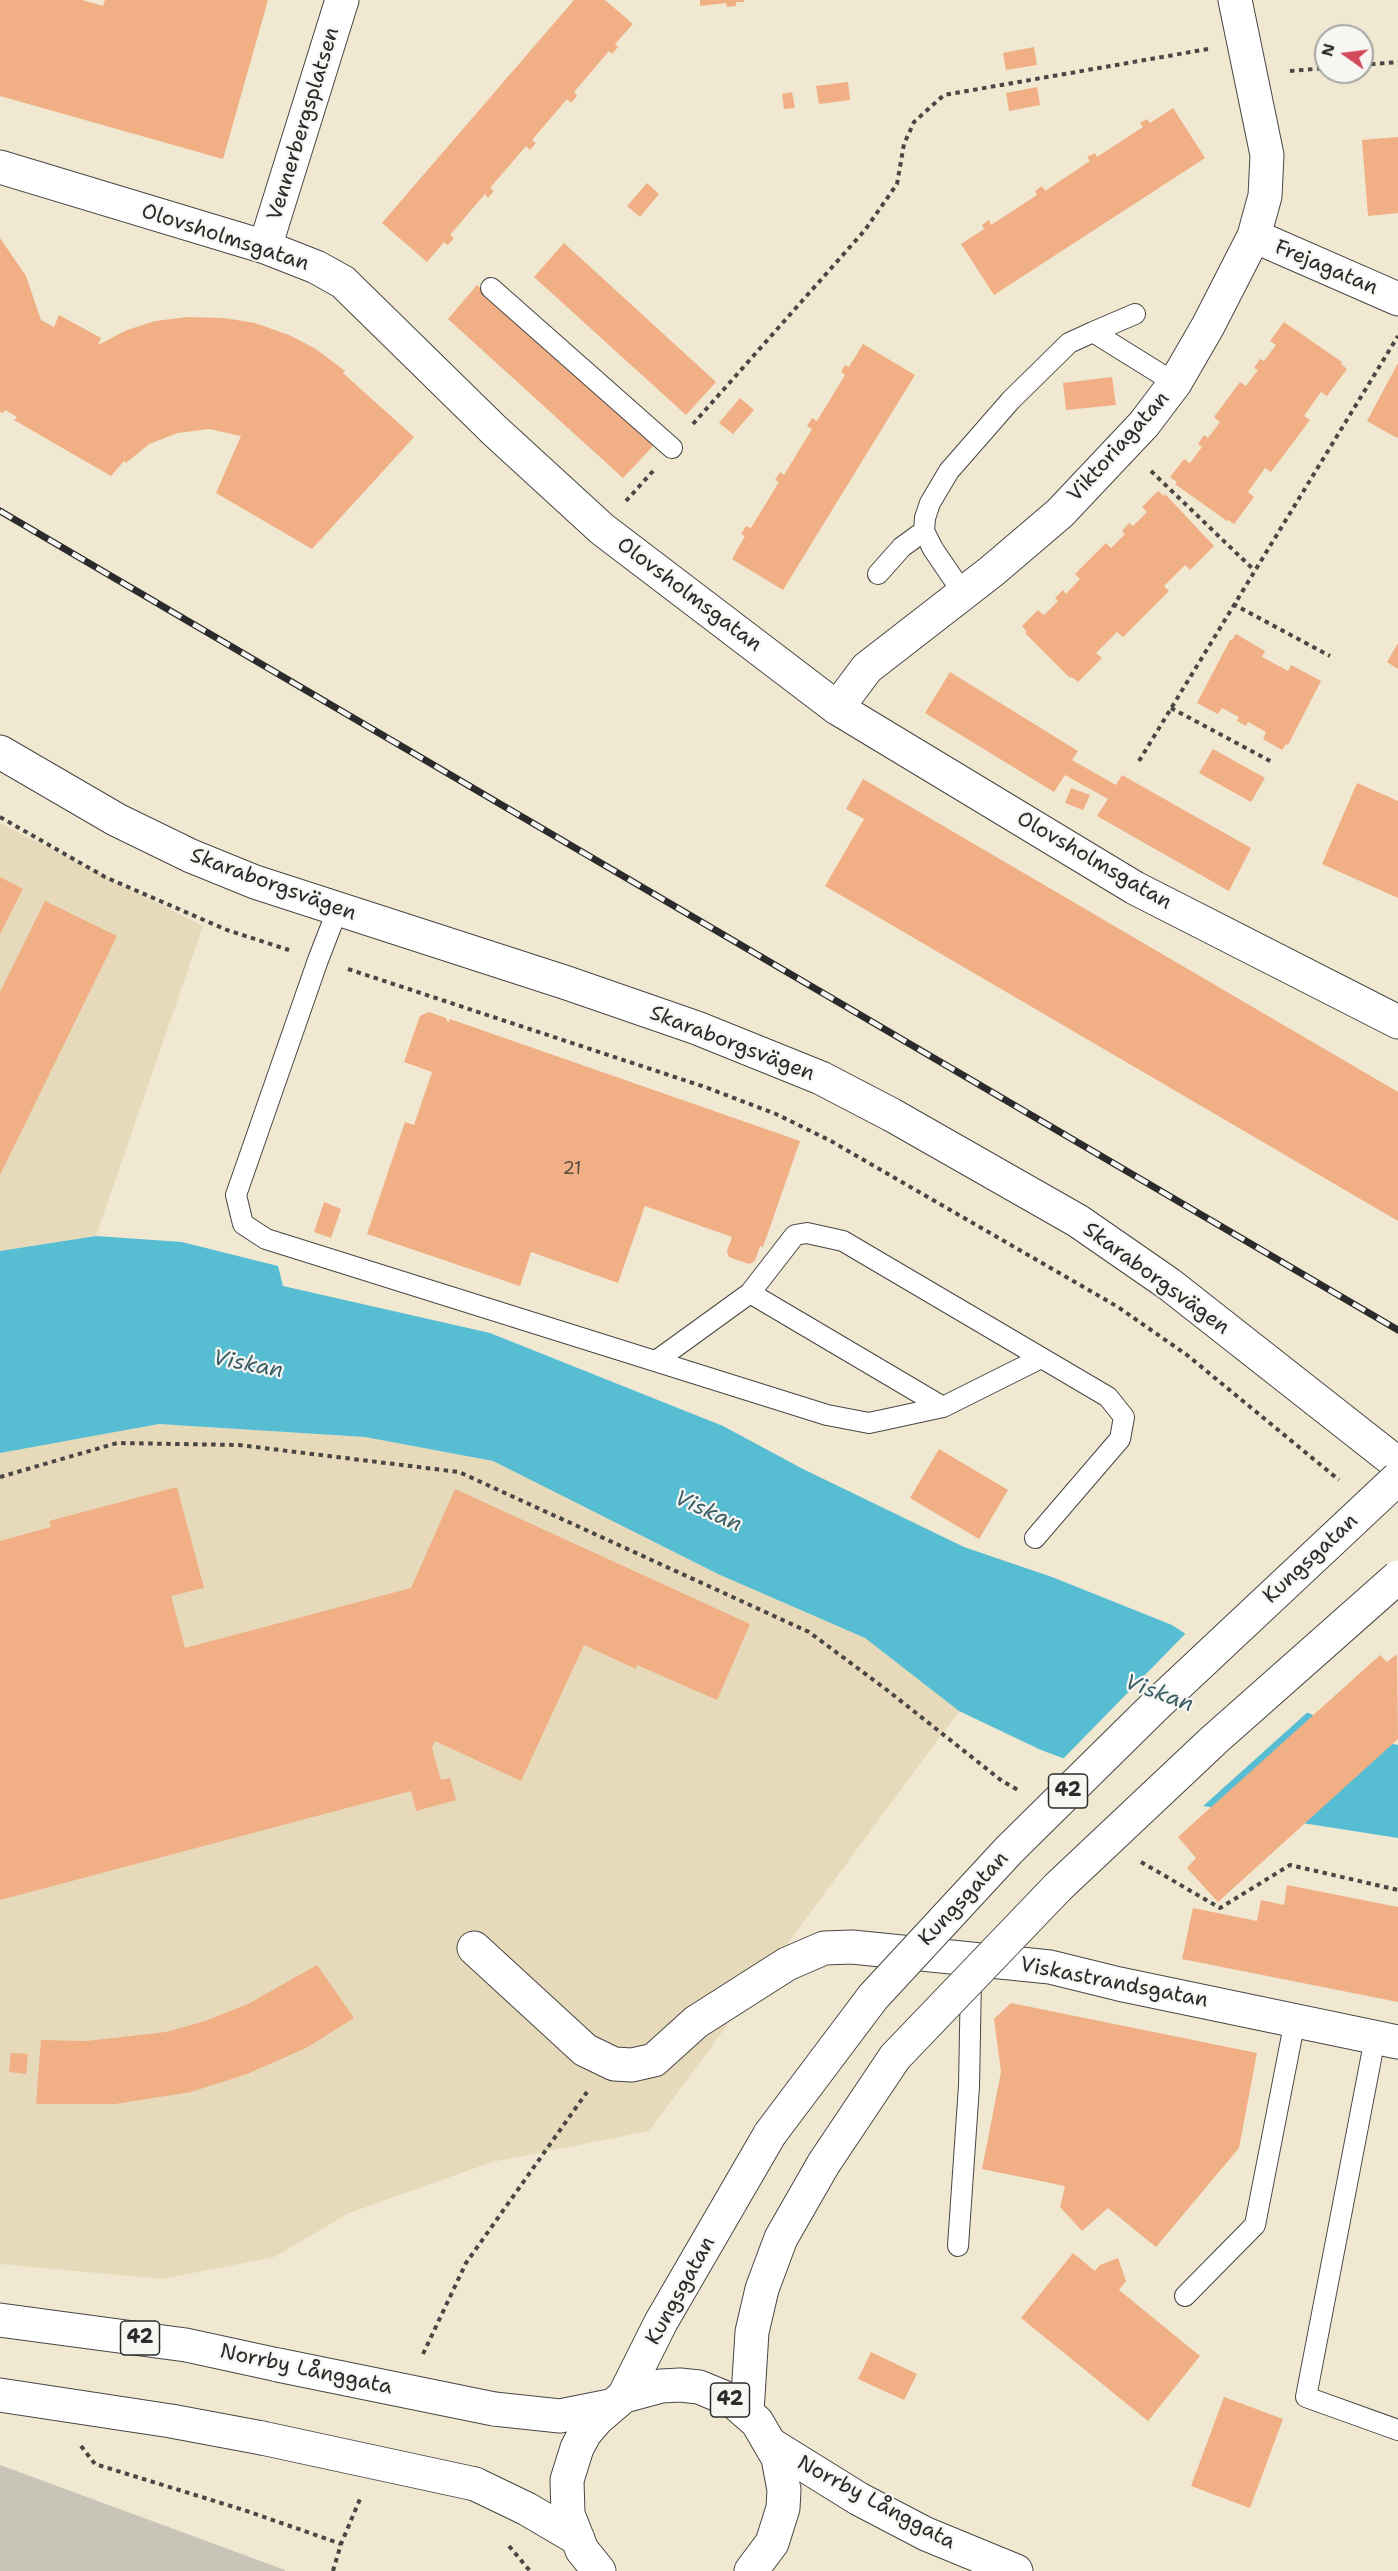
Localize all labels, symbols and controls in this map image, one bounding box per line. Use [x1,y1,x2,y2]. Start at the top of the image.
street label: Vennerbergsplatsen [263,24,345,224]
north arrow [1314,24,1374,84]
text: N [1316,41,1340,59]
street label: Olovsholmsgatan [138,199,312,277]
street label: Frejagatan [1271,235,1381,301]
street label: Viktoriagatan [1063,386,1175,508]
street label: Olovsholmsgatan [612,532,766,658]
street label: Olovsholmsgatan [1012,806,1176,916]
street label: Skaraborgsvägen [187,843,359,927]
street label: Skaraborgsvägen [646,1001,818,1087]
house number: 21 [562,1158,582,1180]
street label: Skaraborgsvägen [1078,1217,1234,1341]
water label: Viskan [211,1345,285,1385]
water label: Viskan [670,1485,746,1539]
street label: Kungsgatan [1259,1509,1363,1609]
water label: Viskan [1121,1669,1197,1719]
road number: 42 [1048,1774,1088,1808]
street label: Kungsgatan [914,1847,1014,1951]
street label: Viskastrandsgatan [1018,1952,1210,2014]
street label: Kungsgatan [641,2232,721,2350]
road number: 42 [120,2321,160,2355]
street label: Norrby Långgata [218,2339,394,2401]
road number: 42 [710,2383,750,2417]
street label: Norrby Långgata [793,2451,959,2555]

